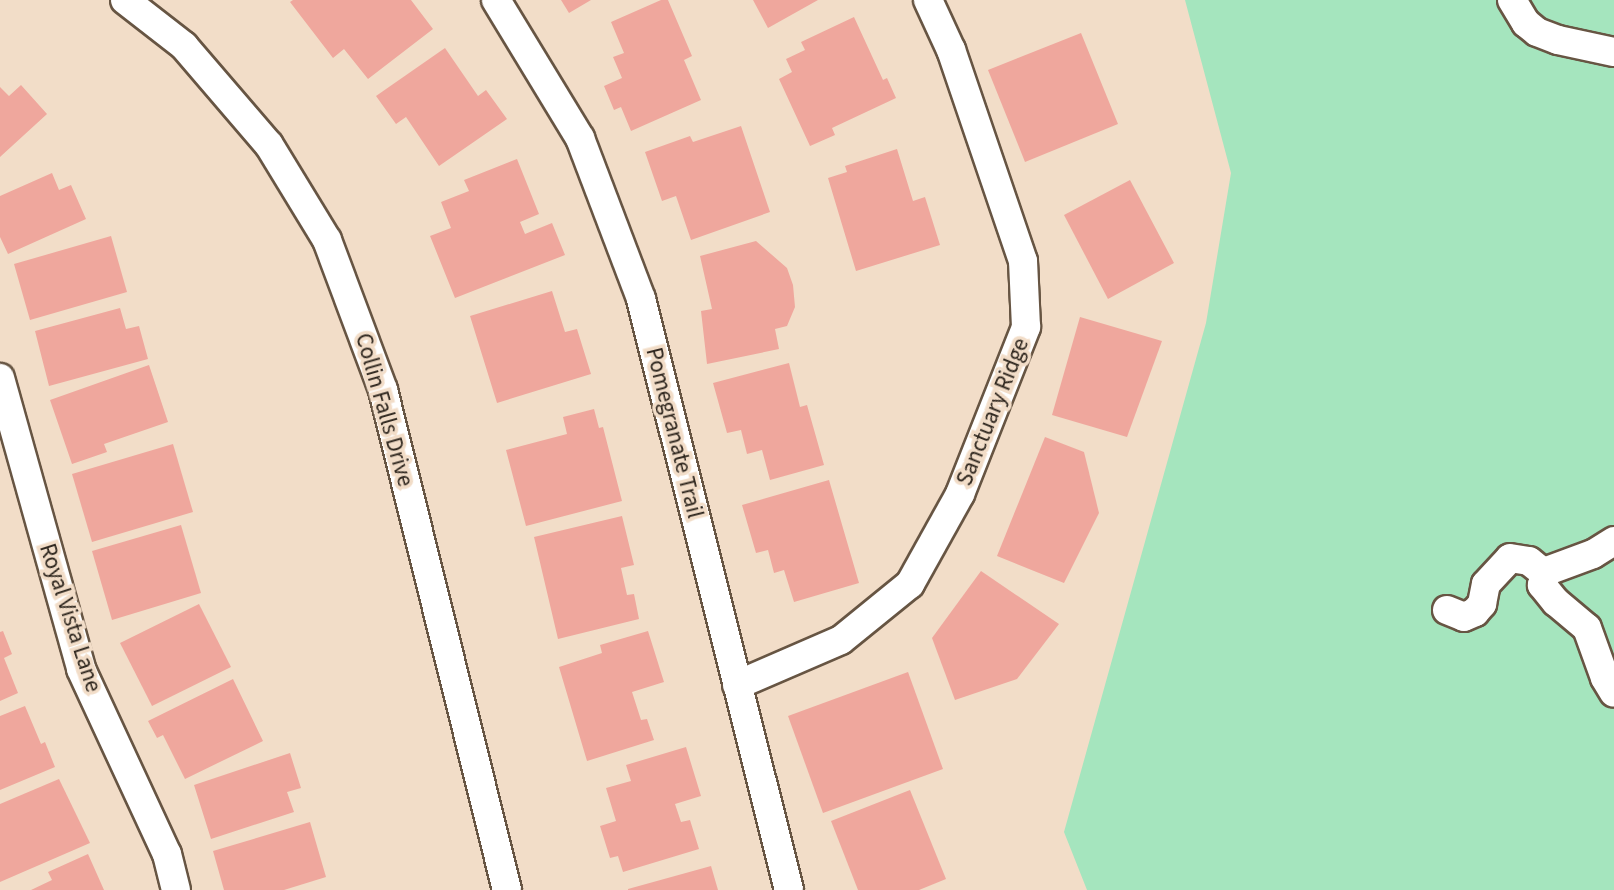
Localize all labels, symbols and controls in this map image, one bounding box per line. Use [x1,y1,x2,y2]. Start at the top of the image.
street label: Collin Falls Drive [349,330,419,490]
street label: Sanctuary Ridge [951,334,1035,490]
street label: Pomegranate Trail [639,345,709,521]
street label: Royal Vista Lane [33,540,107,696]

